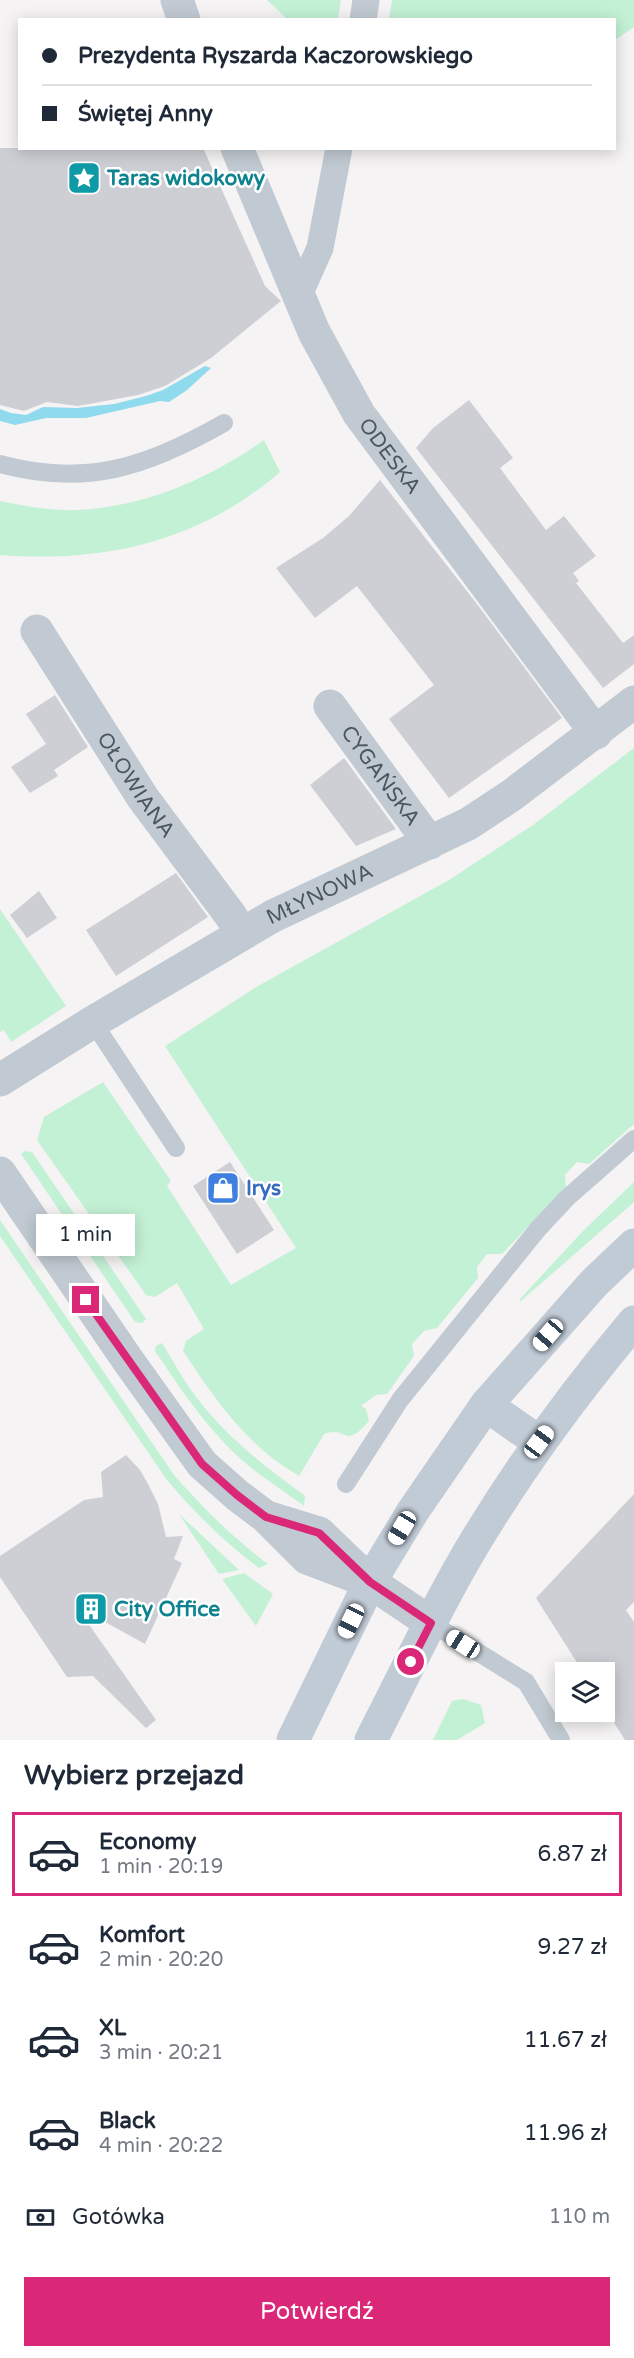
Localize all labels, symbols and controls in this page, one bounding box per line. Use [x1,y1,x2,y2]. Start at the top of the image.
text: Prezydenta Ryszarda Kaczorowskiego [78,43,473,69]
text: Świętej Anny [78,101,213,127]
place icon: Taras widokowy [66,160,102,196]
place label: Taras widokowy [106,166,266,191]
street label: ODESKA [353,413,426,499]
street label: CYGAŃSKA [335,721,425,831]
street label: OŁOWIANA [91,728,180,843]
street label: MŁYNOWA [263,859,377,930]
shop icon: Irys [205,1170,241,1206]
place label: Irys [246,1176,281,1201]
callout: 1 min [36,1213,136,1255]
text: 1 min [59,1223,112,1247]
route end [72,1286,99,1313]
car [529,1316,567,1354]
car [521,1422,557,1462]
car [385,1508,419,1548]
building icon: City Office [73,1591,109,1627]
place label: City Office [114,1597,220,1622]
car [335,1601,367,1641]
car [443,1627,483,1661]
route start [397,1648,424,1675]
map controls [555,1662,615,1722]
button: layers [555,1662,615,1722]
text: Wybierz przejazd [24,1759,244,1792]
icon: car [27,1827,81,1881]
text: Economy [99,1829,196,1855]
text: 6.87 zł [538,1841,607,1867]
text: 1 min · 20:19 [99,1855,223,1879]
icon: car [27,1920,81,1974]
text: Komfort [99,1922,185,1948]
text: 9.27 zł [537,1934,607,1960]
text: 2 min · 20:20 [99,1948,223,1972]
icon: car [27,2013,81,2067]
text: XL [99,2015,126,2041]
text: 11.67 zł [524,2027,607,2053]
text: 3 min · 20:21 [99,2041,223,2065]
icon: car [27,2106,81,2160]
text: Black [99,2108,156,2134]
text: 11.96 zł [524,2120,607,2146]
text: 4 min · 20:22 [99,2134,223,2158]
icon: cash [24,2201,57,2234]
text: Gotówka [72,2204,165,2230]
text: 110 m [549,2205,610,2229]
button: Potwierdź [24,2277,610,2346]

